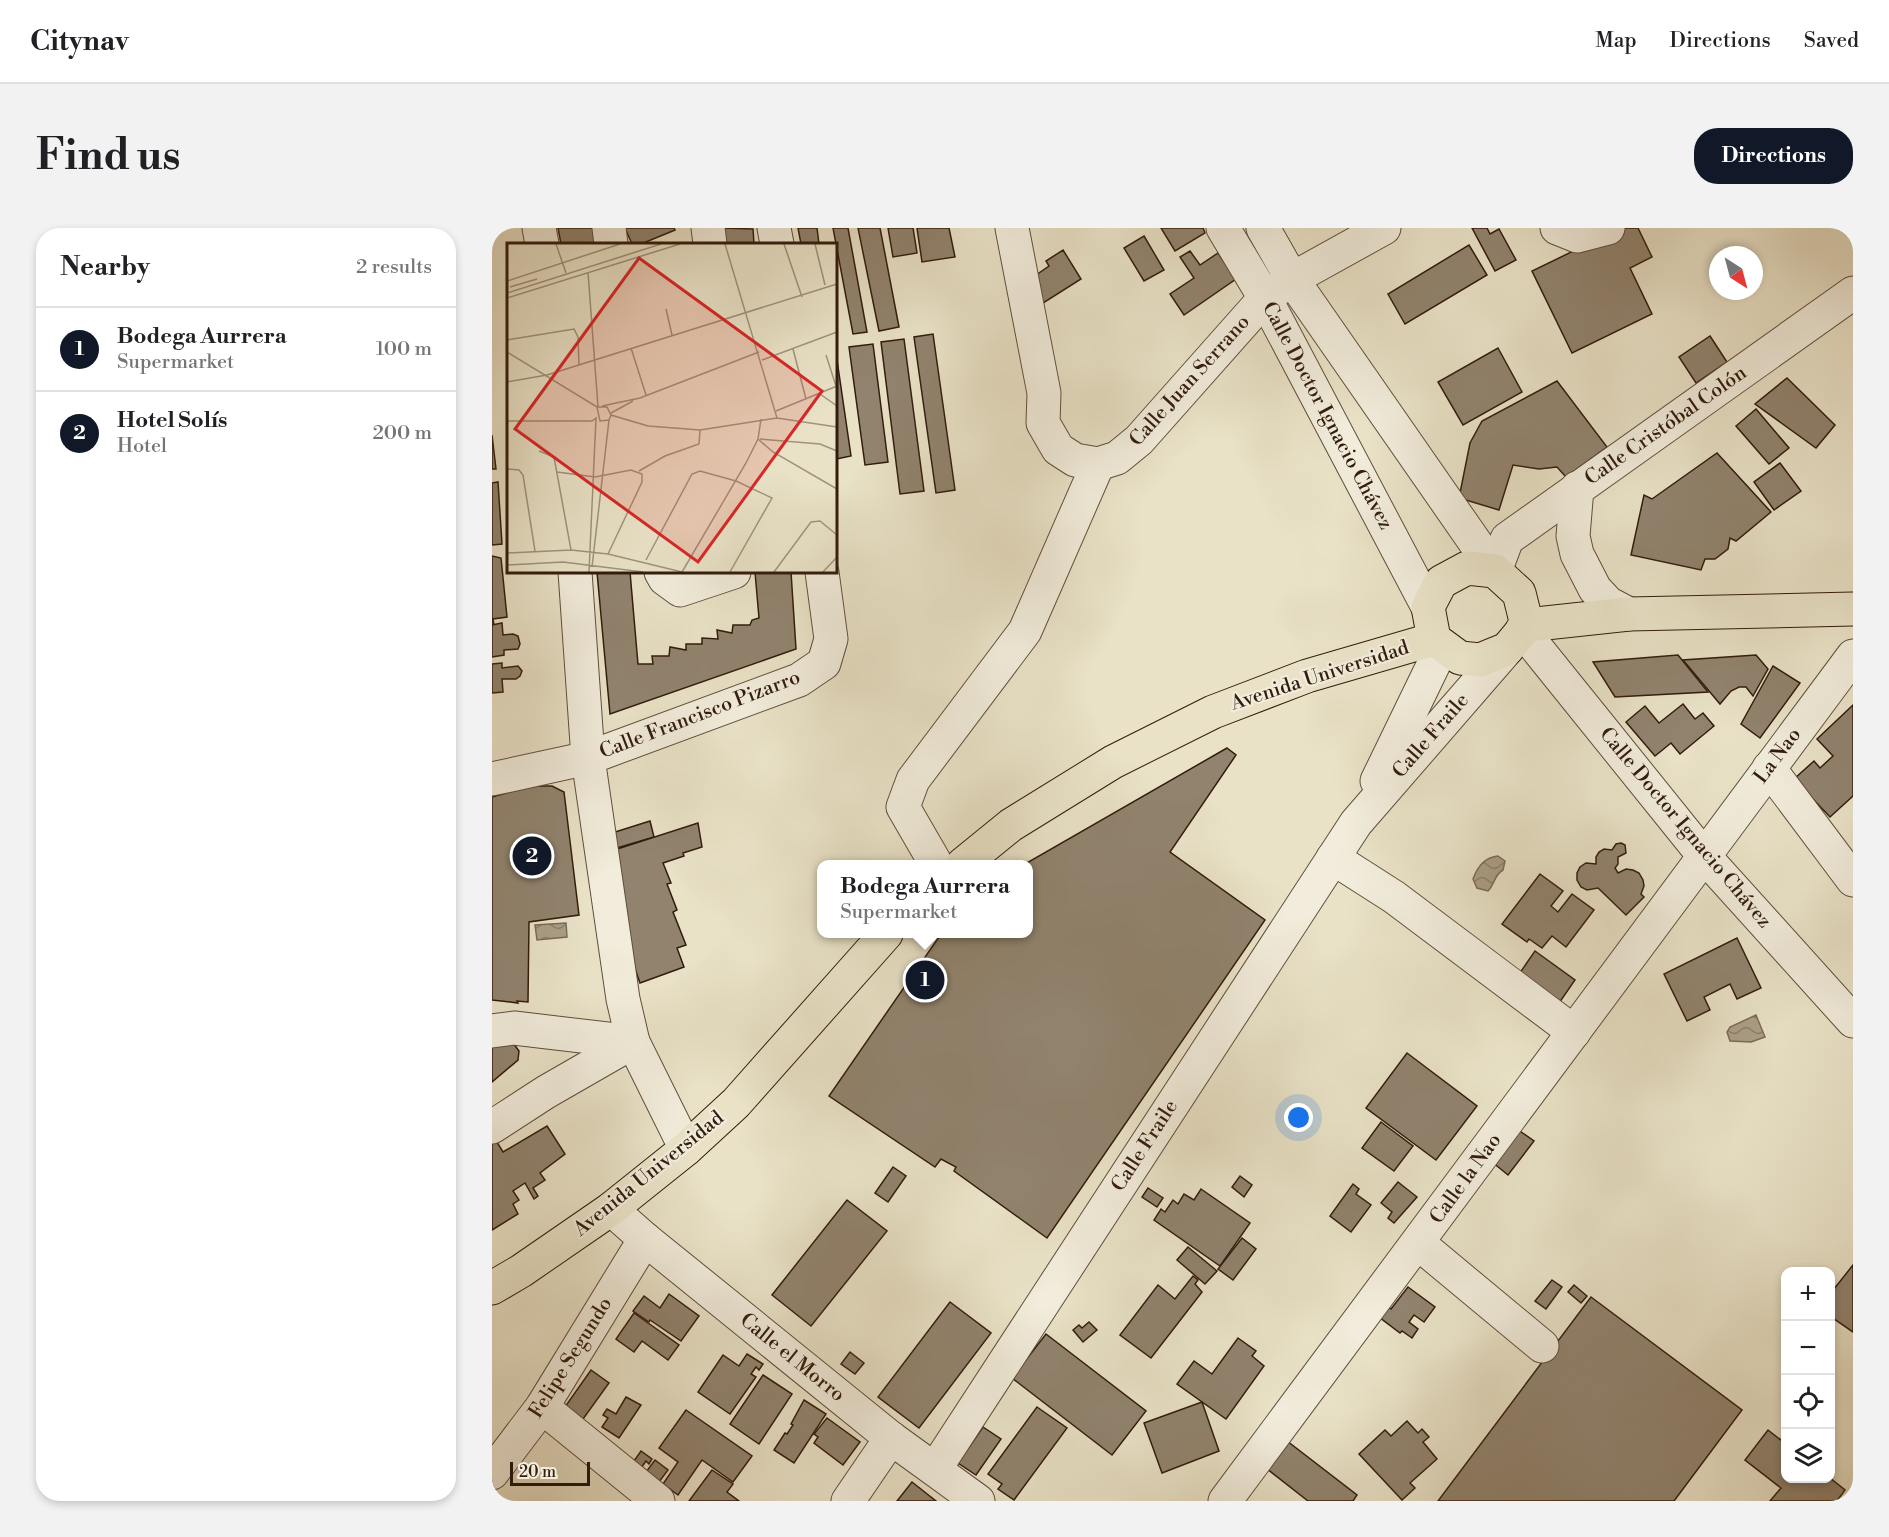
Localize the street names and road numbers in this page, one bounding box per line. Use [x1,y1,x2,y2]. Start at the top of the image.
street label: Calle Doctor Ignacio Chávez [1256,298,1398,534]
street label: Calle Juan Serrano [1124,310,1256,452]
street label: Calle Cristóbal Colón [1580,361,1752,491]
street label: Avenida Universidad [1227,635,1413,717]
street label: Calle Francisco Pizarro [596,665,804,765]
street label: Calle Fraile [1387,689,1475,783]
street label: Calle Doctor Ignacio Chávez [1594,722,1776,934]
street label: La Nao [1749,723,1807,789]
street label: Calle Fraile [1106,1096,1184,1196]
street label: Avenida Universidad [568,1105,730,1243]
street label: Calle la Nao [1425,1129,1507,1229]
street label: Felipe Segundo [524,1293,618,1423]
street label: Calle el Morro [735,1308,849,1408]

